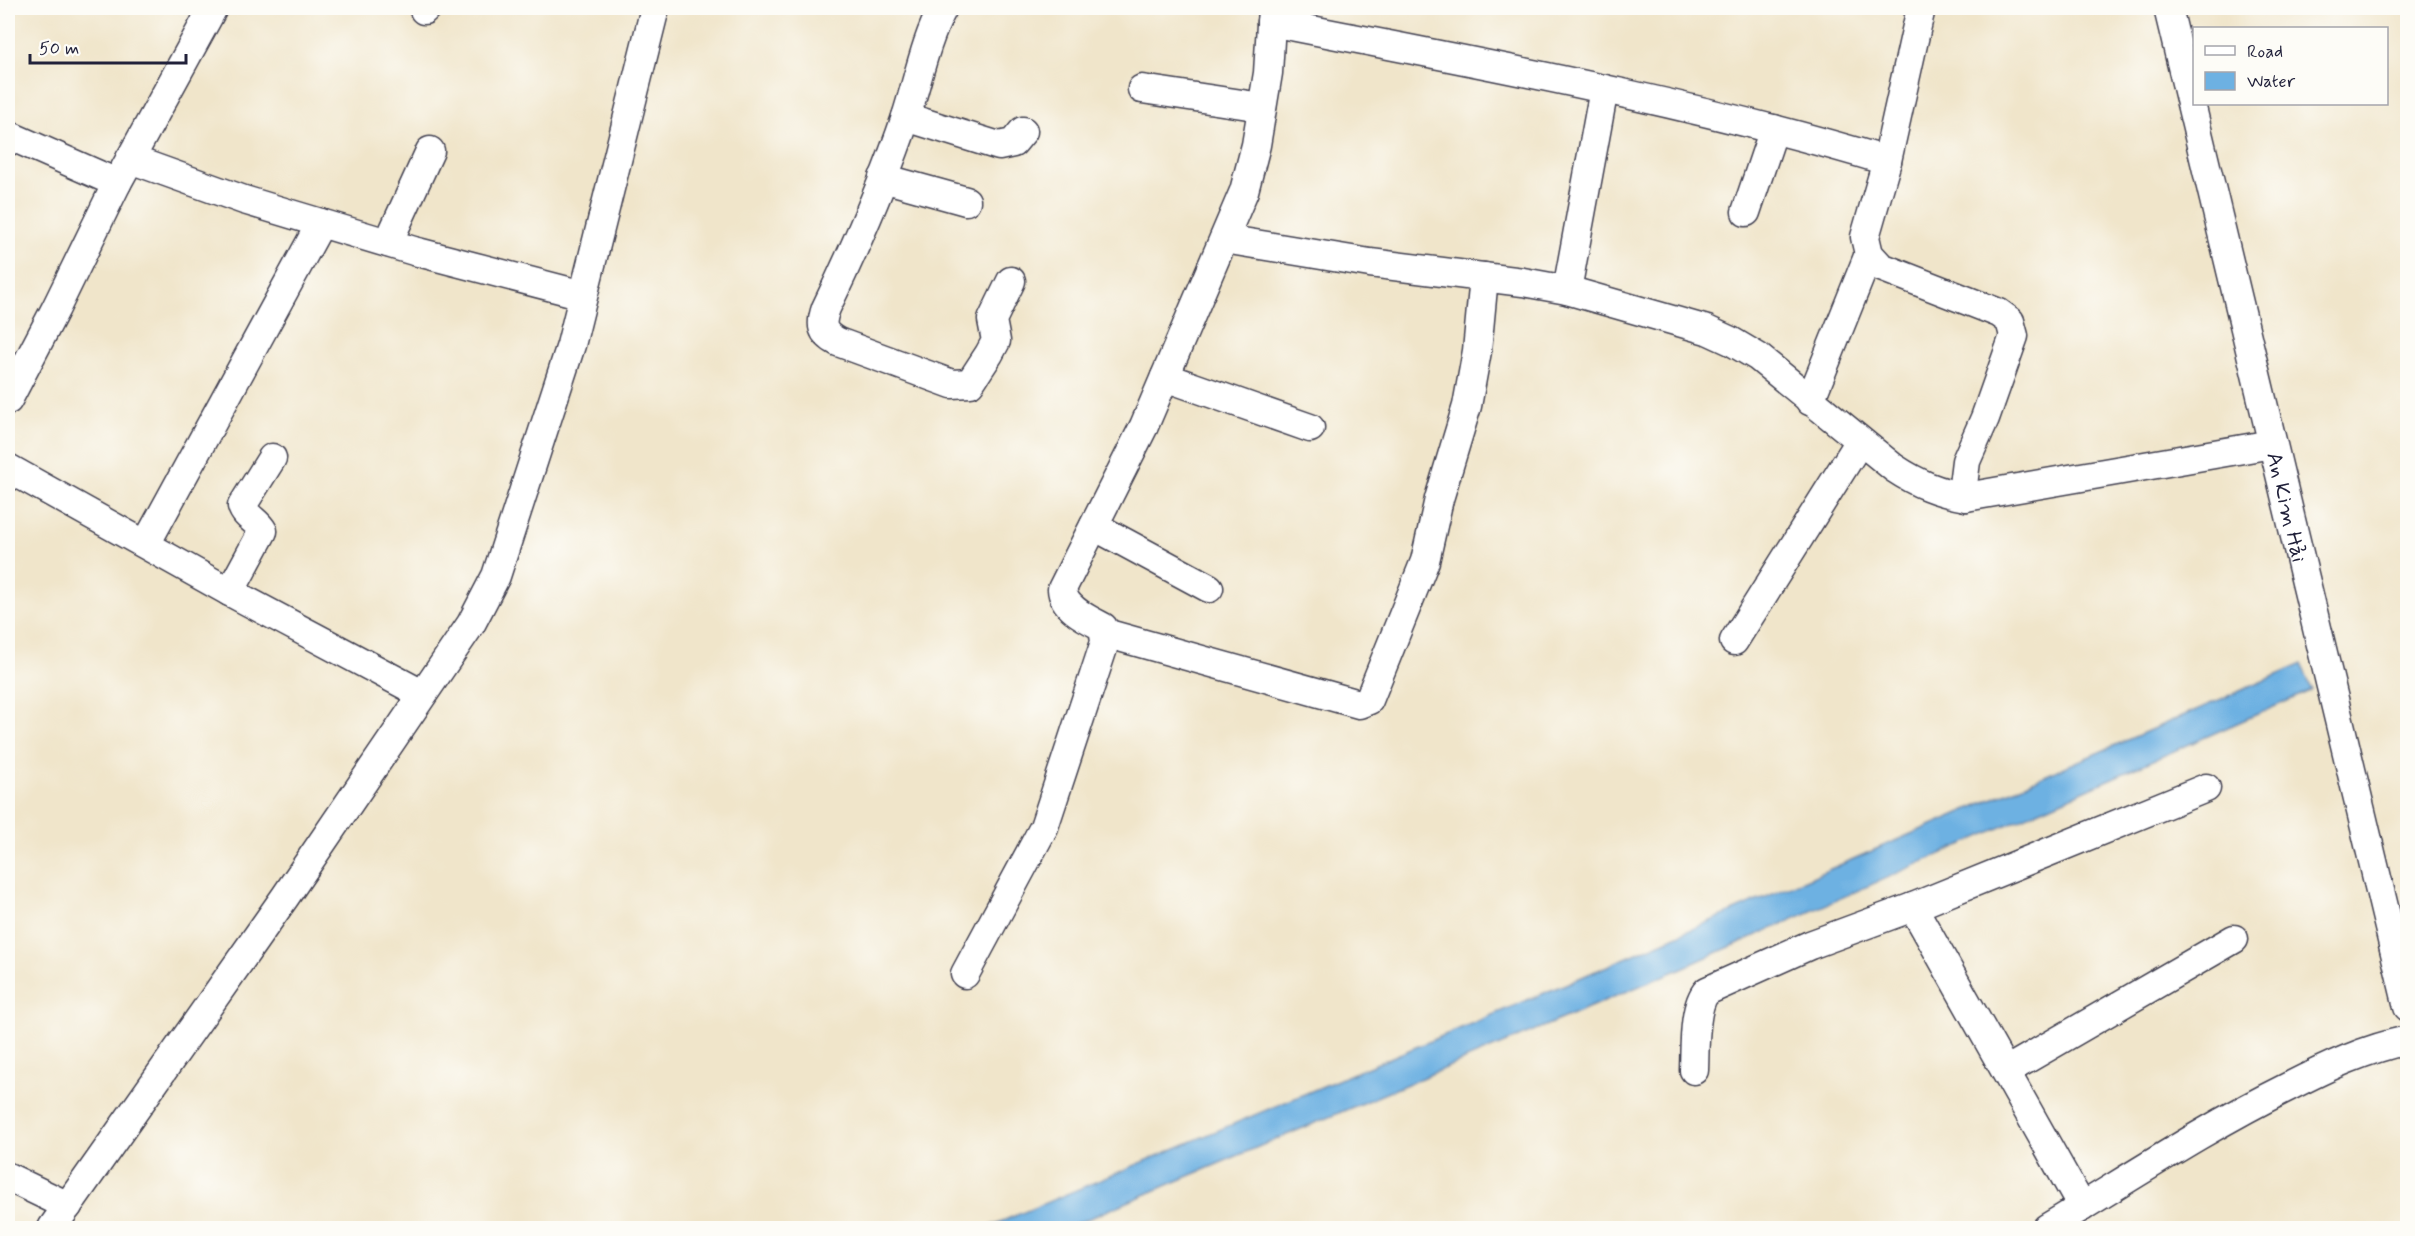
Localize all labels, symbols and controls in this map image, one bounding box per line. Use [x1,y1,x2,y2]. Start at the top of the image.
scale bar [30,27,186,65]
legend [2193,27,2388,105]
text: 50 m [39,37,79,61]
text: Road [2247,40,2283,64]
text: Water [2247,70,2296,94]
street label: An Kim Hải [2259,449,2313,565]

